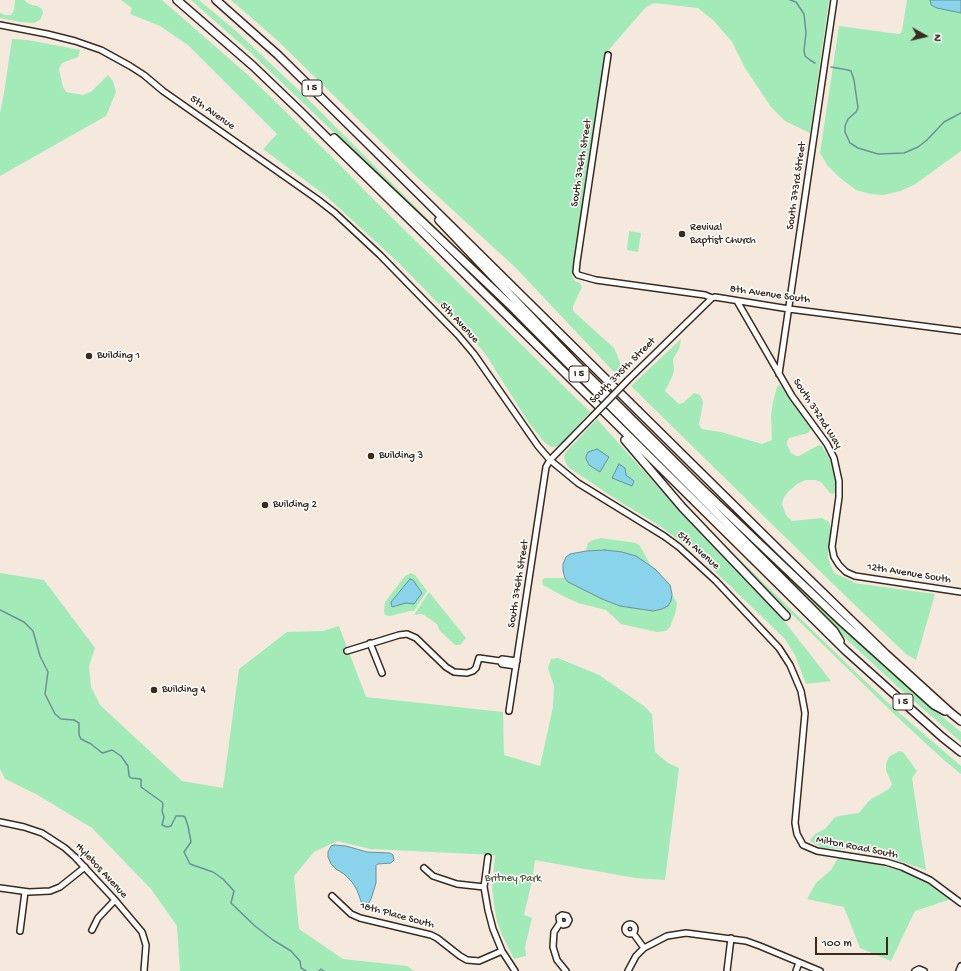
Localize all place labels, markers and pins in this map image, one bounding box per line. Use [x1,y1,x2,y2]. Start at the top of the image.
place label: Revival Baptist Church [690,221,756,247]
marker: Revival Baptist Church [677,229,687,239]
place label: Building 1 [97,349,140,363]
marker: Building 1 [84,351,94,361]
place label: Building 3 [379,449,423,463]
marker: Building 3 [366,451,376,461]
place label: Building 2 [273,498,317,512]
marker: Building 2 [260,500,270,510]
place label: Building 4 [162,683,206,697]
marker: Building 4 [149,685,159,695]

